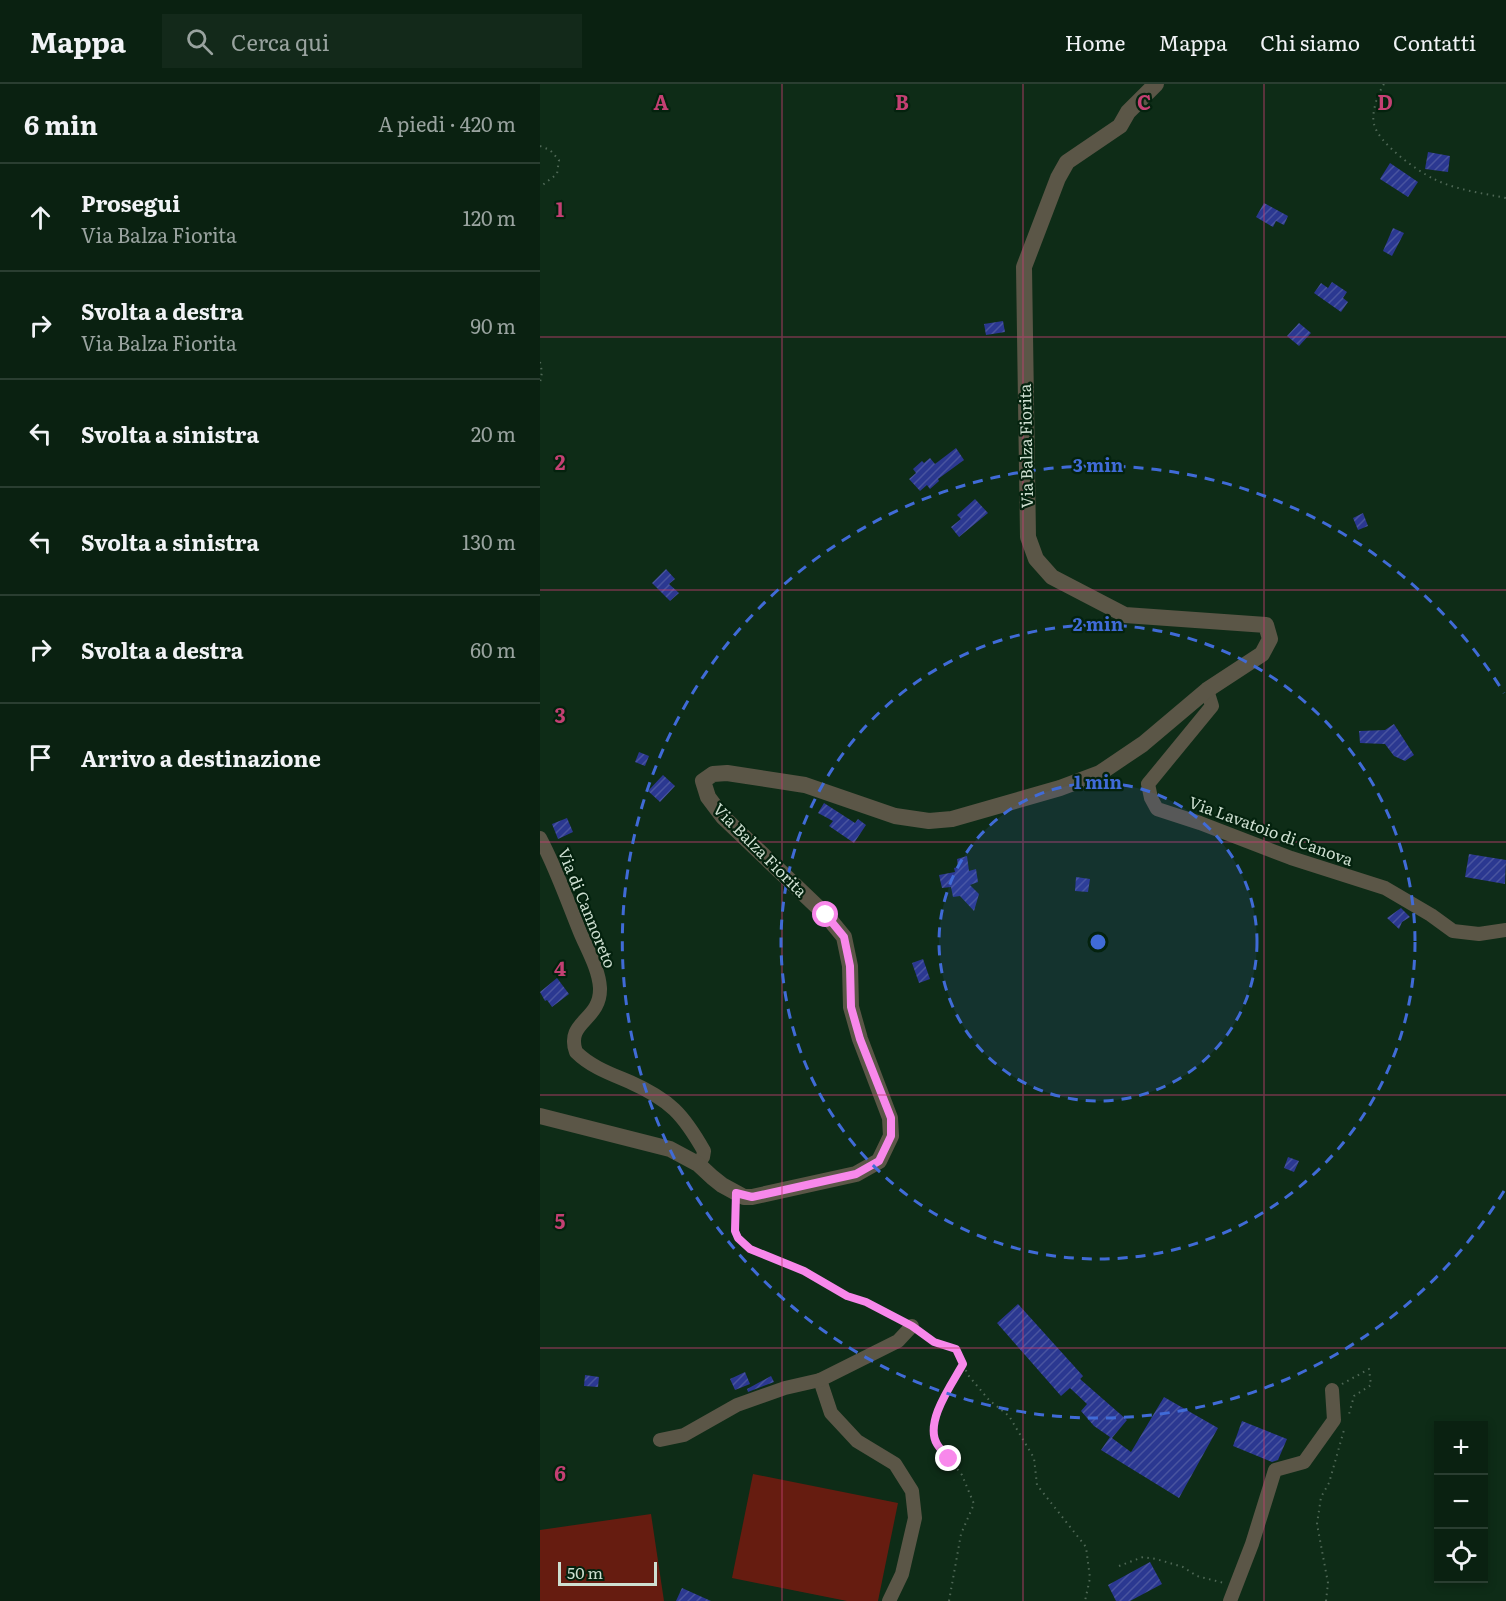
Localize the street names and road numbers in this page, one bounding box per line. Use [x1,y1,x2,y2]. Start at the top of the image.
street label: Via Balza Fiorita [1012,383,1038,508]
street label: Via Lavatoio di Canova [1186,789,1357,871]
street label: Via Balza Fiorita [708,797,813,902]
street label: Via di Cannoreto [553,844,623,971]

